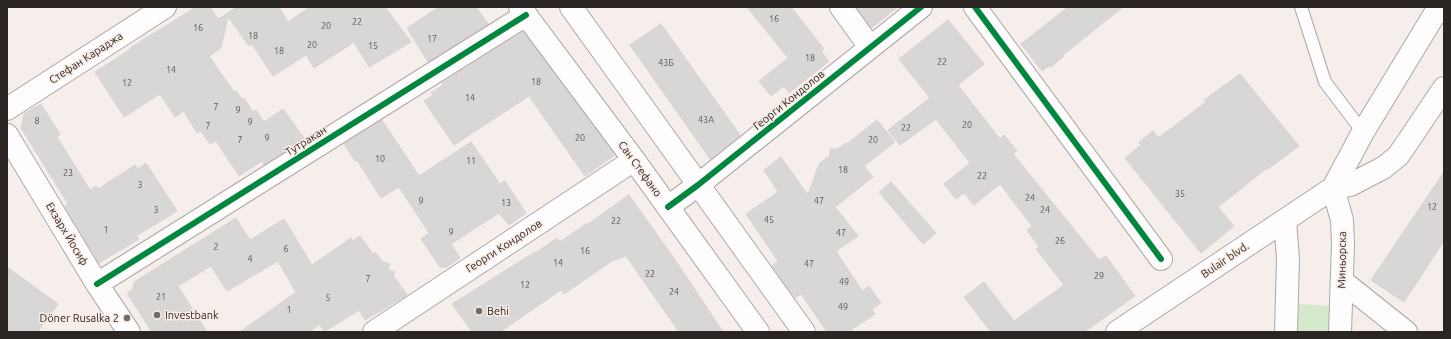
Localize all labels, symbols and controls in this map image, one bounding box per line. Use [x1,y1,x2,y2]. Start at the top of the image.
house number: 16 [769,14,779,24]
house number: 22 [352,17,362,27]
house number: 20 [321,21,331,31]
house number: 16 [193,23,203,33]
street label: Стефан Караджа [47,29,125,87]
house number: 18 [248,31,258,41]
house number: 17 [427,34,437,44]
house number: 20 [307,40,317,50]
house number: 15 [368,41,378,51]
house number: 18 [274,46,284,56]
house number: 18 [805,53,815,63]
house number: 22 [937,57,947,67]
house number: 43Б [658,58,674,68]
house number: 14 [166,65,176,75]
street label: Георги Кондолов [751,67,827,133]
house number: 18 [531,77,541,87]
house number: 12 [122,78,132,88]
house number: 14 [465,93,475,103]
house number: 7 [213,102,219,112]
house number: 9 [235,105,241,115]
house number: 43А [698,115,714,125]
house number: 8 [34,116,40,126]
house number: 9 [247,117,253,127]
house number: 20 [962,120,972,130]
house number: 7 [205,121,211,131]
street label: Тутракан [283,123,329,159]
house number: 22 [901,123,911,133]
house number: 9 [264,133,270,143]
house number: 20 [575,133,585,143]
house number: 7 [237,135,243,145]
house number: 20 [868,135,878,145]
street label: Сан Стефано [615,139,665,199]
house number: 10 [375,154,385,164]
house number: 11 [466,156,476,166]
house number: 18 [838,165,848,175]
house number: 23 [63,168,73,178]
house number: 22 [977,171,987,181]
house number: 3 [137,180,143,190]
house number: 35 [1175,189,1185,199]
house number: 24 [1025,193,1035,203]
house number: 9 [418,196,424,206]
house number: 47 [814,196,824,206]
house number: 13 [501,198,511,208]
street label: Екзарх Йосиф [43,200,91,268]
house number: 12 [1427,202,1437,212]
house number: 3 [153,205,159,215]
house number: 24 [1040,205,1050,215]
house number: 45 [764,215,774,225]
street label: Георги Кондолов [463,216,545,276]
house number: 22 [611,216,621,226]
house number: 1 [103,225,109,235]
house number: 9 [448,227,454,237]
house number: 47 [836,228,846,238]
street label: Миньорска [1335,231,1349,289]
house number: 26 [1055,236,1065,246]
street label: Bulair blvd. [1199,239,1251,281]
house number: 2 [213,242,219,252]
house number: 6 [283,244,289,254]
house number: 16 [580,246,590,256]
house number: 4 [247,254,253,264]
house number: 14 [553,258,563,268]
house number: 47 [804,259,814,269]
house number: 22 [645,269,655,279]
house number: 29 [1094,271,1104,281]
house number: 7 [365,274,371,284]
house number: 49 [839,277,849,287]
house number: 12 [520,280,530,290]
house number: 24 [669,287,679,297]
house number: 21 [156,292,166,302]
house number: 5 [325,293,331,303]
house number: 49 [838,302,848,312]
place label: Behi [487,304,509,318]
house number: 1 [286,305,292,315]
marker: Behi [474,306,484,316]
place label: Investbank [165,308,219,322]
marker: Investbank [152,310,162,320]
place label: Döner Rusalka 2 [39,311,119,325]
marker: Döner Rusalka 2 [122,313,132,323]

